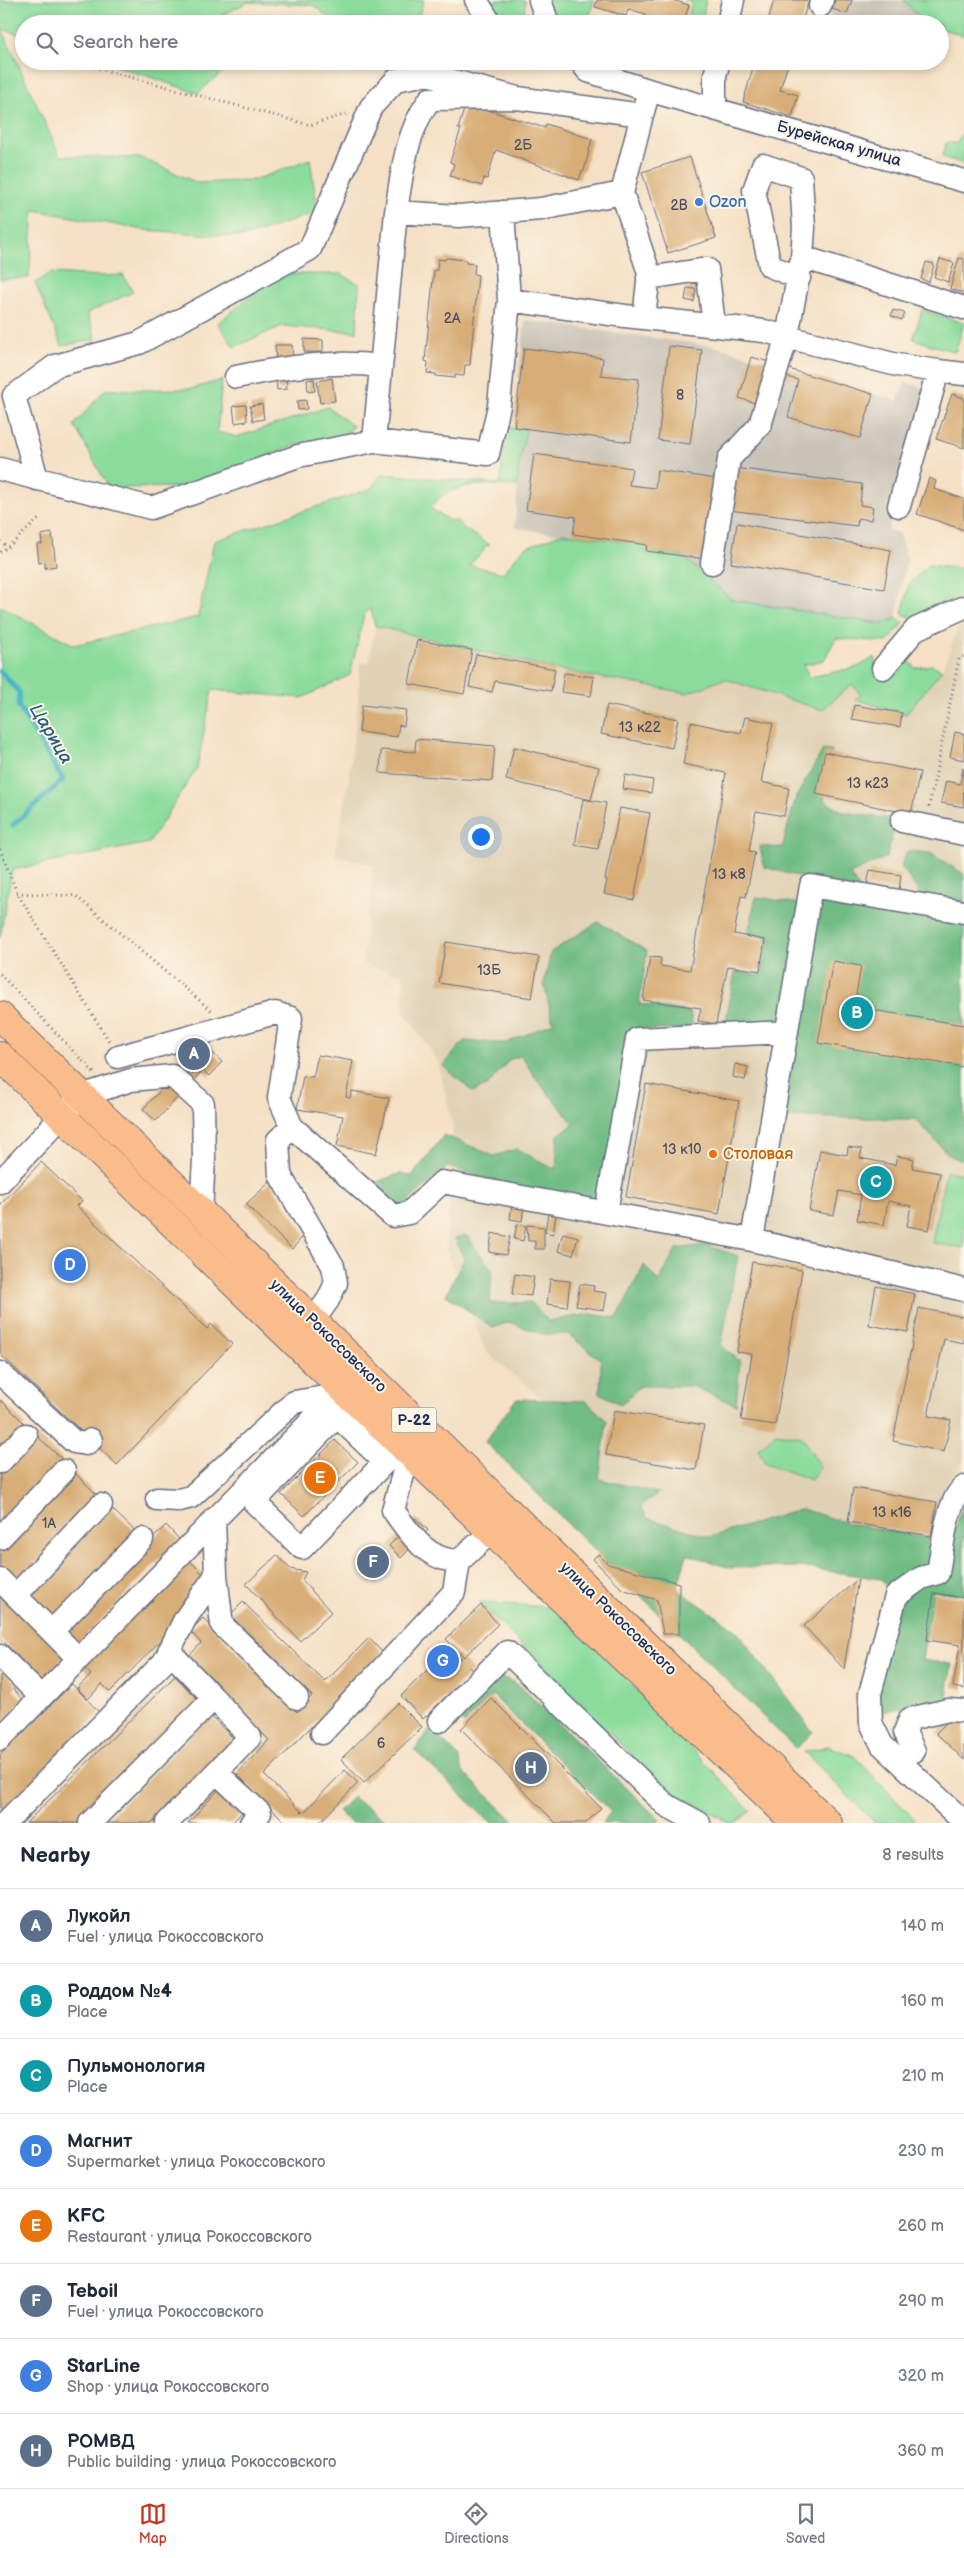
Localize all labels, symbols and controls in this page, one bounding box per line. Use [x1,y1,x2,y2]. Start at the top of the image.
search box [15,15,949,70]
icon: search [33,29,61,57]
text: Search here [73,31,178,54]
street label: Бурейская улица [775,117,904,171]
house number: 2Б [514,137,532,154]
place label: Ozon [709,193,747,212]
marker: Ozon [693,196,705,208]
house number: 2В [670,197,688,214]
house number: 2А [444,310,461,327]
house number: 8 [676,387,684,404]
water label: Царица [25,700,77,768]
house number: 13 к22 [619,719,662,736]
house number: 13 к23 [847,775,889,792]
your location [468,824,494,850]
house number: 13 к8 [712,866,746,883]
house number: 13Б [477,962,501,979]
pin: B [841,994,873,1032]
pin: A [178,1035,210,1073]
house number: 13 к10 [663,1141,701,1158]
place label: Столовая [723,1145,793,1164]
marker: Столовая [707,1148,719,1160]
pin: C [860,1163,892,1201]
pin: D [54,1246,86,1284]
street label: улица Рокоссовского [266,1275,390,1397]
road number: Р-22 [392,1408,436,1432]
pin: E [304,1459,336,1497]
house number: 13 к16 [872,1504,912,1521]
house number: 1А [42,1515,56,1532]
pin: F [357,1543,389,1581]
street label: улица Рокоссовского [556,1558,680,1680]
pin: G [427,1642,459,1680]
house number: 6 [377,1735,386,1752]
pin: H [515,1749,547,1787]
text: Nearby [20,1843,90,1868]
text: 8 results [882,1846,944,1865]
text: Лукойл [67,1905,131,1928]
text: A [31,1917,41,1936]
text: 140 m [901,1917,944,1936]
text: Fuel · улица Рокоссовского [67,1928,264,1947]
text: Роддом №4 [67,1980,172,2003]
text: B [30,1992,42,2011]
text: 160 m [901,1992,944,2011]
text: Place [67,2003,108,2022]
text: Пульмонология [67,2055,205,2078]
text: C [30,2067,42,2086]
text: 210 m [902,2067,944,2086]
text: Place [67,2078,108,2097]
text: Магнит [67,2130,132,2153]
text: D [30,2142,42,2161]
text: 230 m [898,2142,944,2161]
text: Supermarket · улица Рокоссовского [67,2153,325,2172]
text: KFC [67,2205,105,2228]
text: E [31,2217,41,2236]
text: 260 m [898,2217,944,2236]
text: Restaurant · улица Рокоссовского [67,2228,312,2247]
text: Teboil [67,2280,118,2303]
text: F [31,2292,41,2311]
text: 290 m [898,2292,944,2311]
text: Fuel · улица Рокоссовского [67,2303,264,2322]
text: StarLine [67,2355,140,2378]
text: G [30,2367,42,2386]
text: 320 m [898,2367,944,2386]
text: Shop · улица Рокоссовского [67,2378,269,2397]
text: РОМВД [67,2430,134,2453]
text: H [30,2442,42,2461]
text: 360 m [897,2442,944,2461]
text: Public building · улица Рокоссовского [67,2453,336,2472]
tab: Map [139,2500,167,2547]
tab: Directions [444,2500,509,2547]
tab: Saved [786,2500,825,2547]

